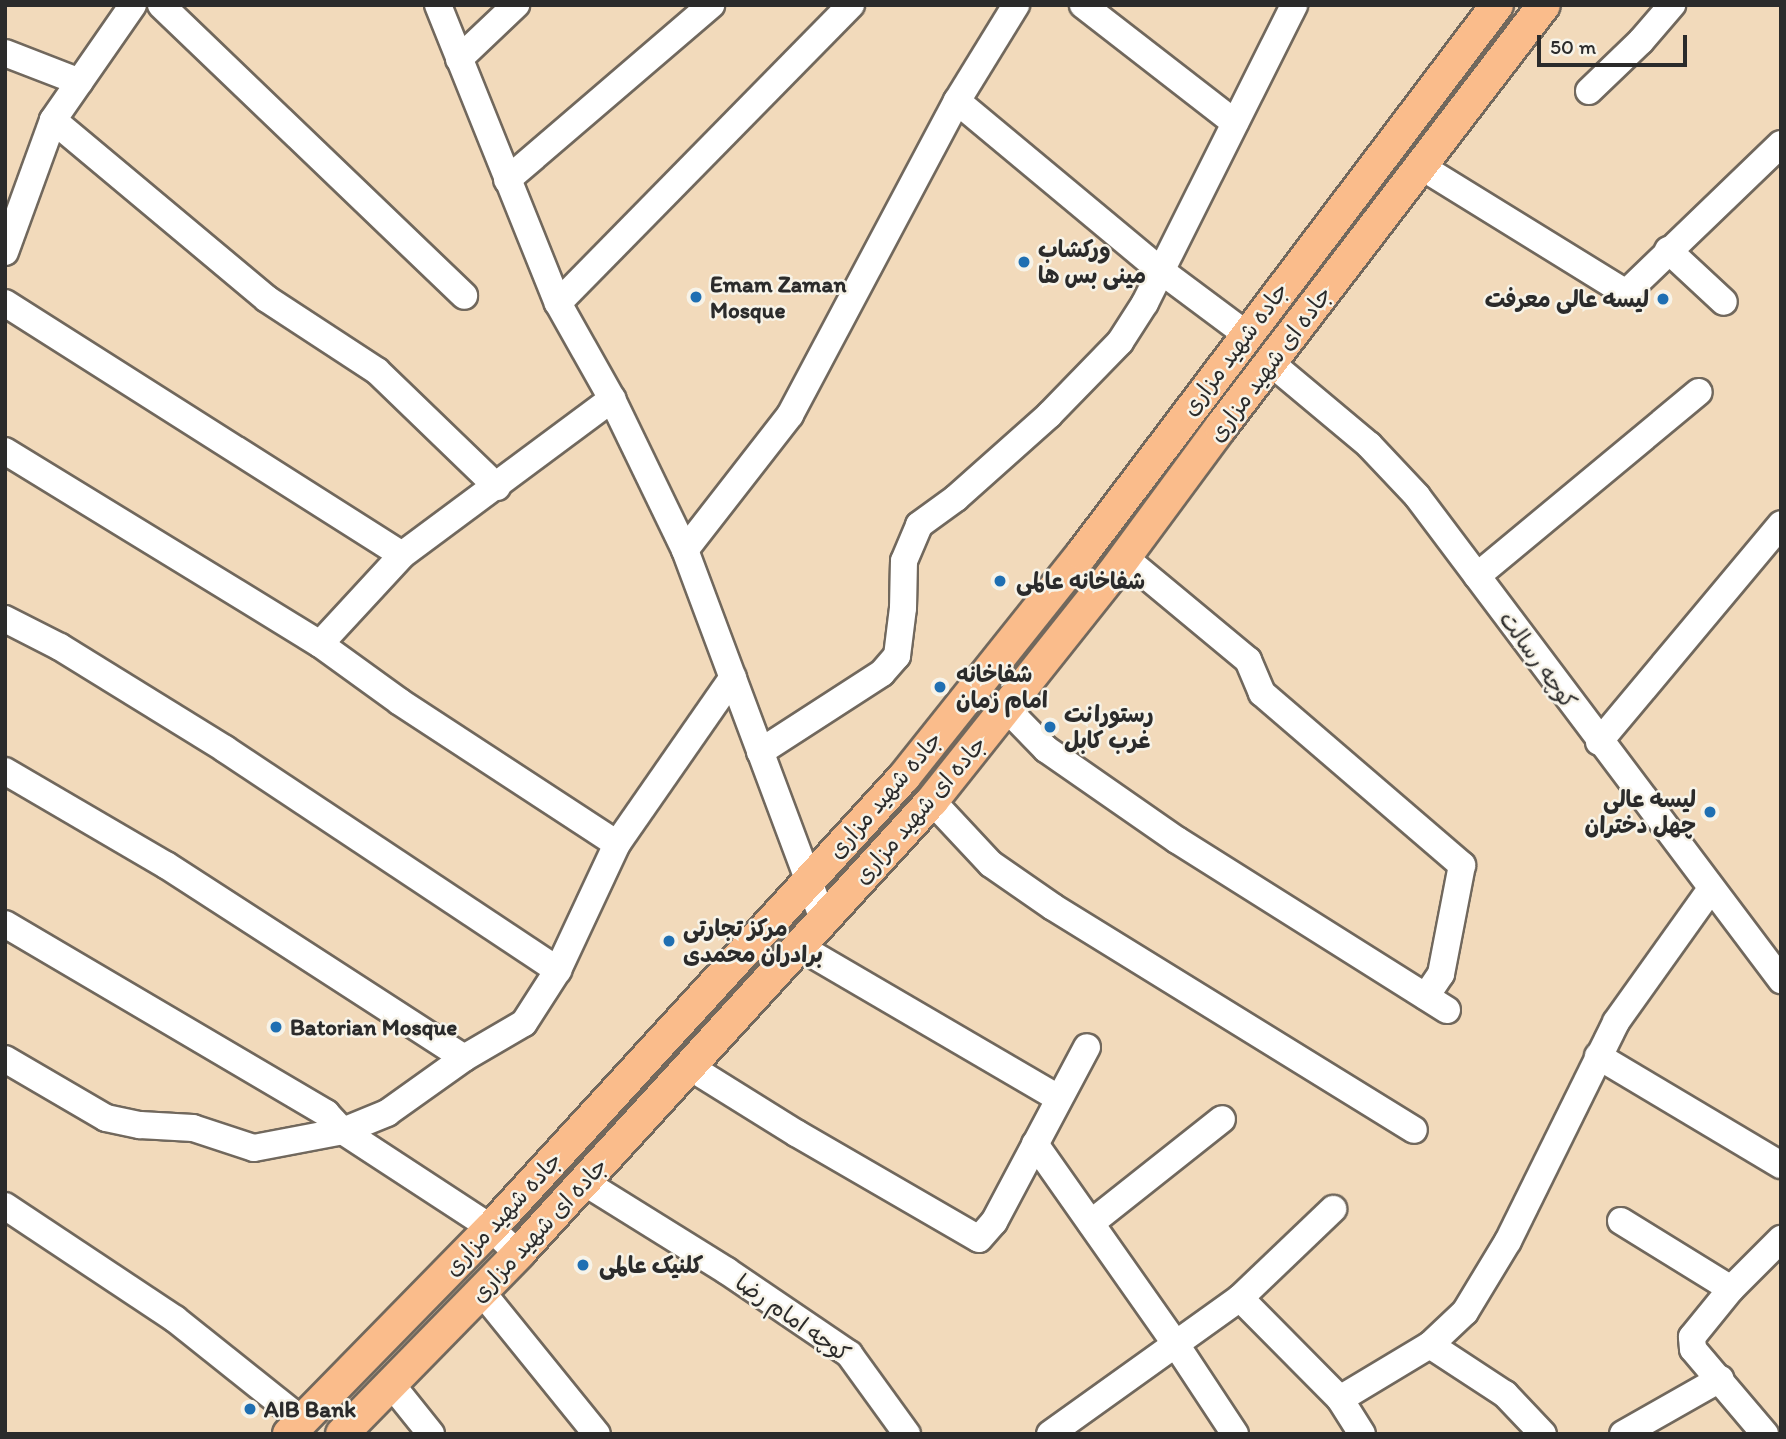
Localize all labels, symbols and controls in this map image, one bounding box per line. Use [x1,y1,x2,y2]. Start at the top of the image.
scale bar [1541,21,1692,65]
text: 50 m [1550,34,1596,59]
place label: ورکشاب مینی بس ها [1038,235,1146,289]
marker: ورکشاب مینی بس ها [1016,254,1032,270]
place label: Emam Zaman Mosque [710,270,846,324]
street label: جاده شهید مزاری [1176,277,1294,421]
street label: جاده ای شهید مزاری [1202,281,1338,447]
place label: لیسه عالی معرفت [1485,285,1649,313]
marker: Emam Zaman Mosque [688,289,704,305]
marker: لیسه عالی معرفت [1655,291,1671,307]
place label: شفاخانه عالمی [1016,567,1145,595]
marker: شفاخانه عالمی [990,571,1010,591]
street label: کوچه رسالت [1493,606,1583,714]
place label: شفاخانه امام زمان [956,660,1048,714]
marker: شفاخانه امام زمان [930,677,950,697]
place label: رستورانت غرب کابل [1064,700,1154,754]
marker: رستورانت غرب کابل [1042,719,1058,735]
street label: جاده شهید مزاری [822,726,948,864]
street label: جاده ای شهید مزاری [848,730,992,890]
place label: لیسه عالی چهل دختران [1585,785,1696,839]
marker: لیسه عالی چهل دختران [1702,804,1718,820]
place label: مرکز تجارتی برادران محمدی [683,914,823,968]
marker: مرکز تجارتی برادران محمدی [661,933,677,949]
place label: Batorian Mosque [290,1013,457,1041]
marker: Batorian Mosque [268,1019,284,1035]
street label: جاده شهید مزاری [439,1146,567,1282]
street label: جاده ای شهید مزاری [465,1152,613,1308]
place label: کلنیک عالمی [599,1251,703,1279]
marker: کلنیک عالمی [573,1255,593,1275]
street label: کوچه امام رضا [730,1268,856,1368]
place label: AIB Bank [264,1395,356,1423]
marker: AIB Bank [242,1401,258,1417]

